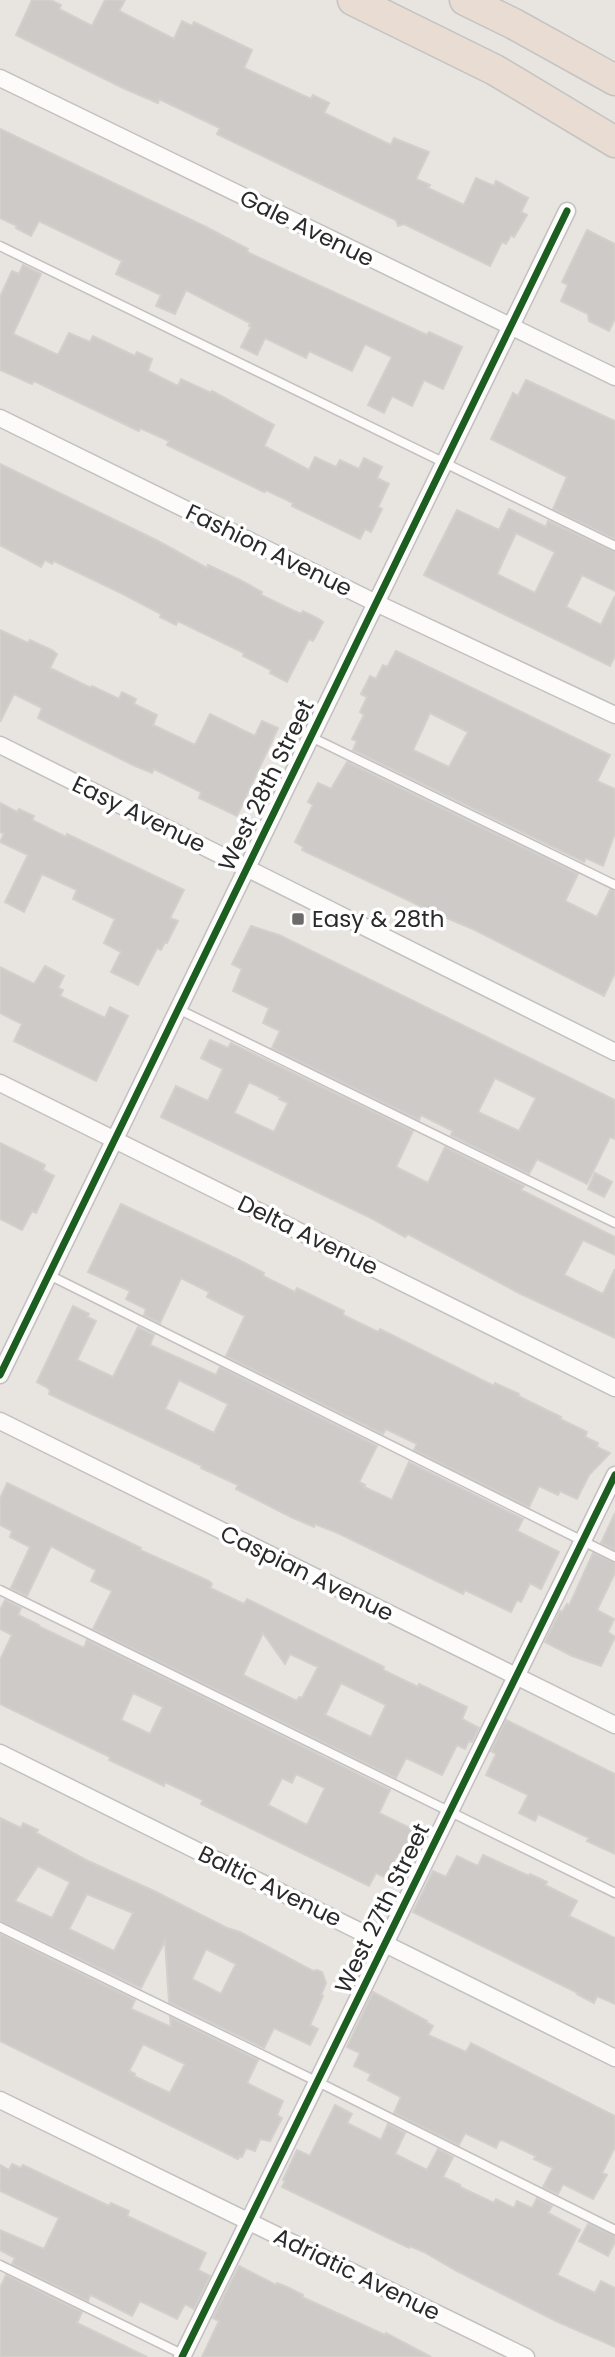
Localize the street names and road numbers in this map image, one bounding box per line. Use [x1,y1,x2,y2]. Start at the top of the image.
street label: Gale Avenue [234,182,380,274]
street label: Fashion Avenue [180,496,358,604]
street label: West 28th Street [211,694,321,876]
street label: Easy Avenue [67,768,211,860]
street label: Delta Avenue [232,1187,384,1283]
street label: Caspian Avenue [215,1517,399,1629]
street label: West 27th Street [327,1818,437,1998]
street label: Baltic Avenue [193,1837,347,1935]
street label: Adriatic Avenue [268,2220,446,2328]

